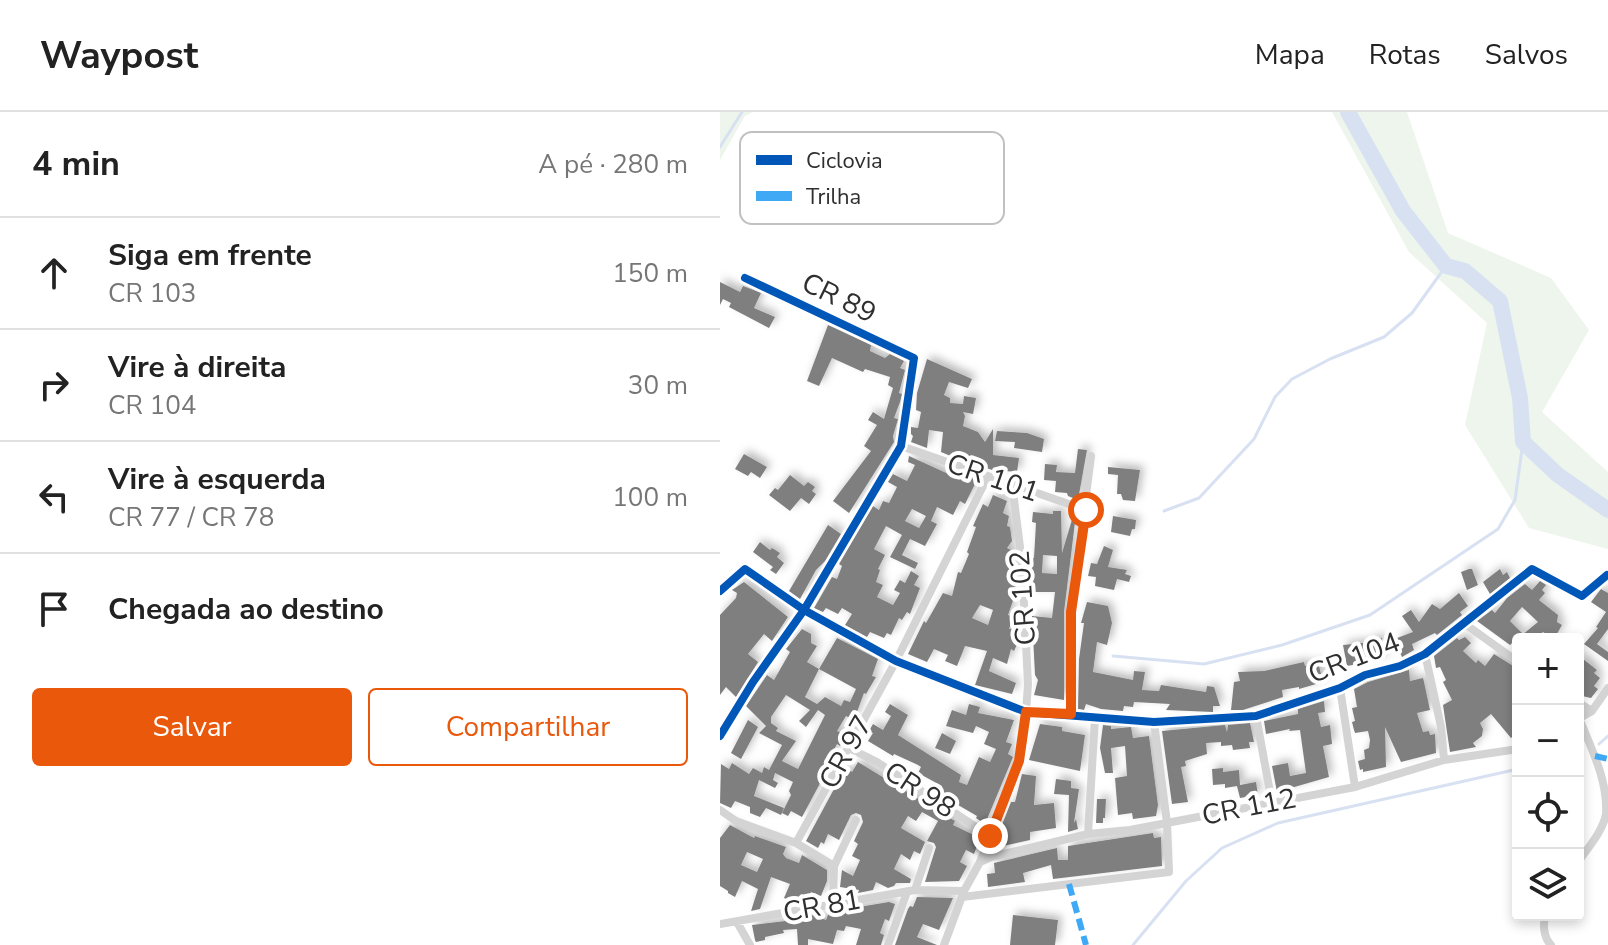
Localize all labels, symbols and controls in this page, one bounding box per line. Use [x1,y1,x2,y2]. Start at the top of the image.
text: Waypost [40,30,198,81]
text: Mapa [1255,36,1325,74]
text: Rotas [1369,36,1441,74]
text: Salvos [1485,36,1568,74]
legend [740,132,1004,224]
text: 4 min [32,141,120,187]
text: Ciclovia [806,146,883,176]
text: A pé · 280 m [538,147,688,182]
text: Trilha [806,182,861,212]
text: Siga em frente [108,235,312,276]
icon: ahead [32,251,76,295]
text: 150 m [612,256,688,291]
street label: CR 89 [795,264,883,332]
text: CR 103 [108,276,196,311]
text: Vire à direita [108,347,286,388]
icon: right [32,363,76,407]
text: 30 m [628,368,688,403]
text: CR 104 [108,388,196,423]
street label: CR 101 [942,445,1044,511]
text: Vire à esquerda [108,459,326,500]
icon: left [32,475,76,519]
text: 100 m [612,480,688,515]
route start [1068,492,1104,528]
text: CR 77 / CR 78 [108,500,274,535]
street label: CR 102 [1001,549,1045,647]
icon: arrive [32,587,76,631]
text: Chegada ao destino [108,589,384,630]
street label: CR 104 [1303,623,1405,693]
map controls [1512,633,1584,921]
button: + [1512,633,1584,705]
button: Salvar [32,688,352,766]
button: Compartilhar [368,688,688,766]
button: − [1512,705,1584,777]
street label: CR 97 [810,709,882,795]
street label: CR 98 [877,753,963,827]
button: locate [1512,777,1584,849]
street label: CR 112 [1199,779,1299,835]
route end [972,818,1008,854]
button: layers [1512,849,1584,921]
street label: CR 81 [780,880,864,932]

